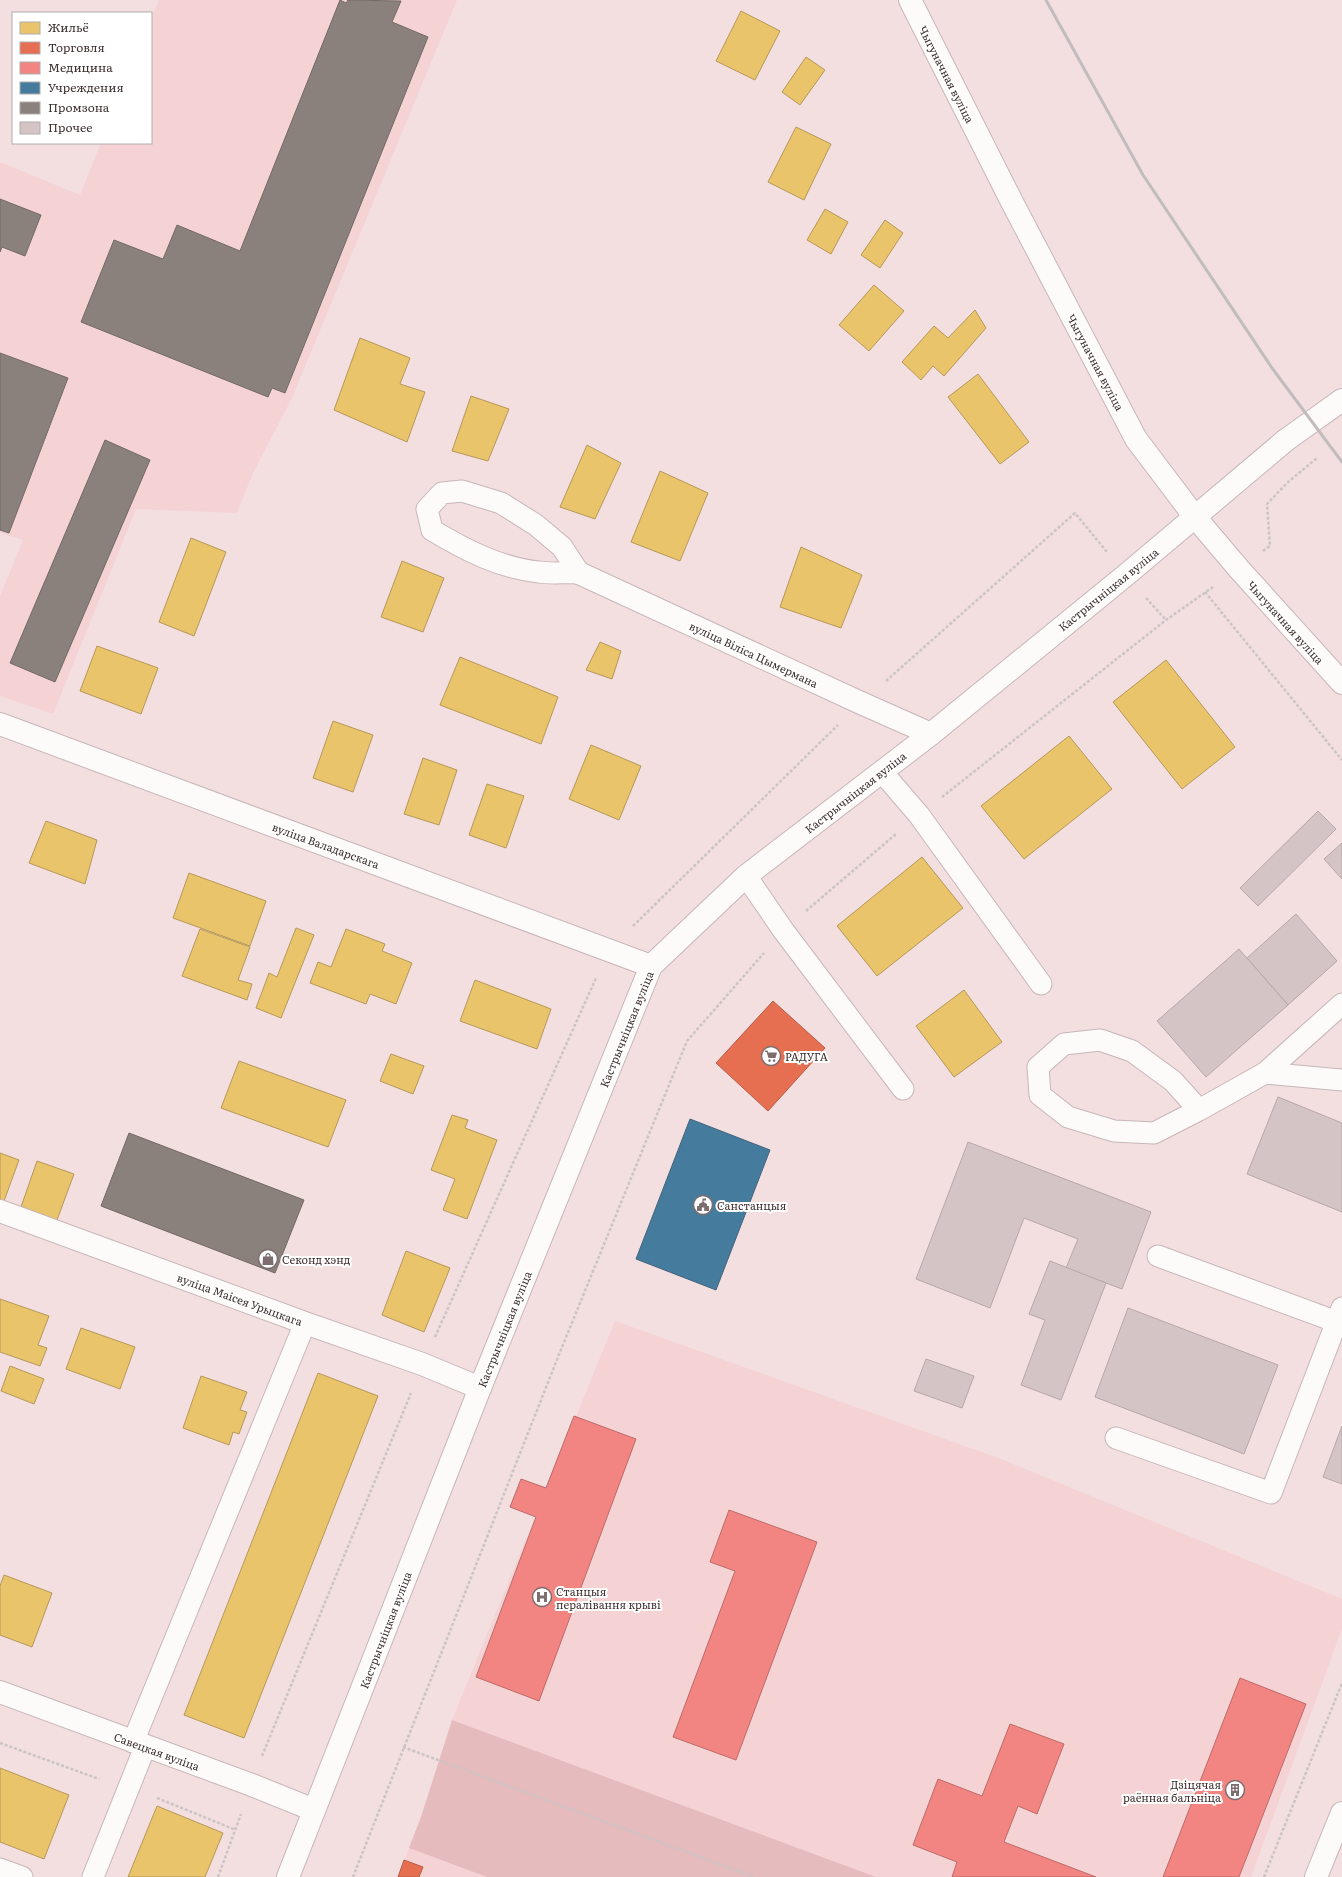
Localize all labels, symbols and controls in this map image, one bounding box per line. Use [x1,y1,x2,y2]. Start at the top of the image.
legend [12,12,152,144]
text: Жильё [48,18,89,36]
street label: Чыгуначная вуліца [915,23,979,126]
text: Торговля [48,38,105,56]
text: Медицина [48,58,113,76]
text: Учреждения [48,78,124,96]
text: Промзона [48,98,110,116]
text: Прочее [48,118,92,136]
street label: Чыгуначная вуліца [1064,311,1128,413]
street label: Кастрычніцкая вуліца [1055,544,1161,634]
street label: Чыгуначная вуліца [1244,577,1328,667]
street label: вуліца Віліса Цымермана [687,617,821,691]
street label: Кастрычніцкая вуліца [801,747,909,837]
street label: вуліца Валадарскага [270,818,382,872]
street label: Кастрычніцкая вуліца [595,968,657,1090]
supermarket icon: РАДУГА [760,1045,782,1067]
place label: РАДУГА [785,1048,828,1064]
public building icon: Санстанцыя [692,1194,714,1216]
place label: Санстанцыя [717,1197,787,1213]
shop icon: Секонд хэнд [257,1248,279,1270]
place label: Секонд хэнд [282,1251,351,1267]
street label: Кастрычніцкая вуліца [473,1268,535,1390]
street label: вуліца Маісея Урыцкага [175,1269,305,1329]
street label: Кастрычніцкая вуліца [355,1569,415,1691]
place label: Станцыя пералівання крыві [556,1583,661,1612]
hospital icon: Станцыя пералівання крыві [531,1586,553,1608]
street label: Савецкая вуліца [112,1728,202,1774]
place label: Дзіцячая раённая бальніца [1123,1776,1221,1805]
building icon: Дзіцячая раённая бальніца [1224,1779,1246,1801]

